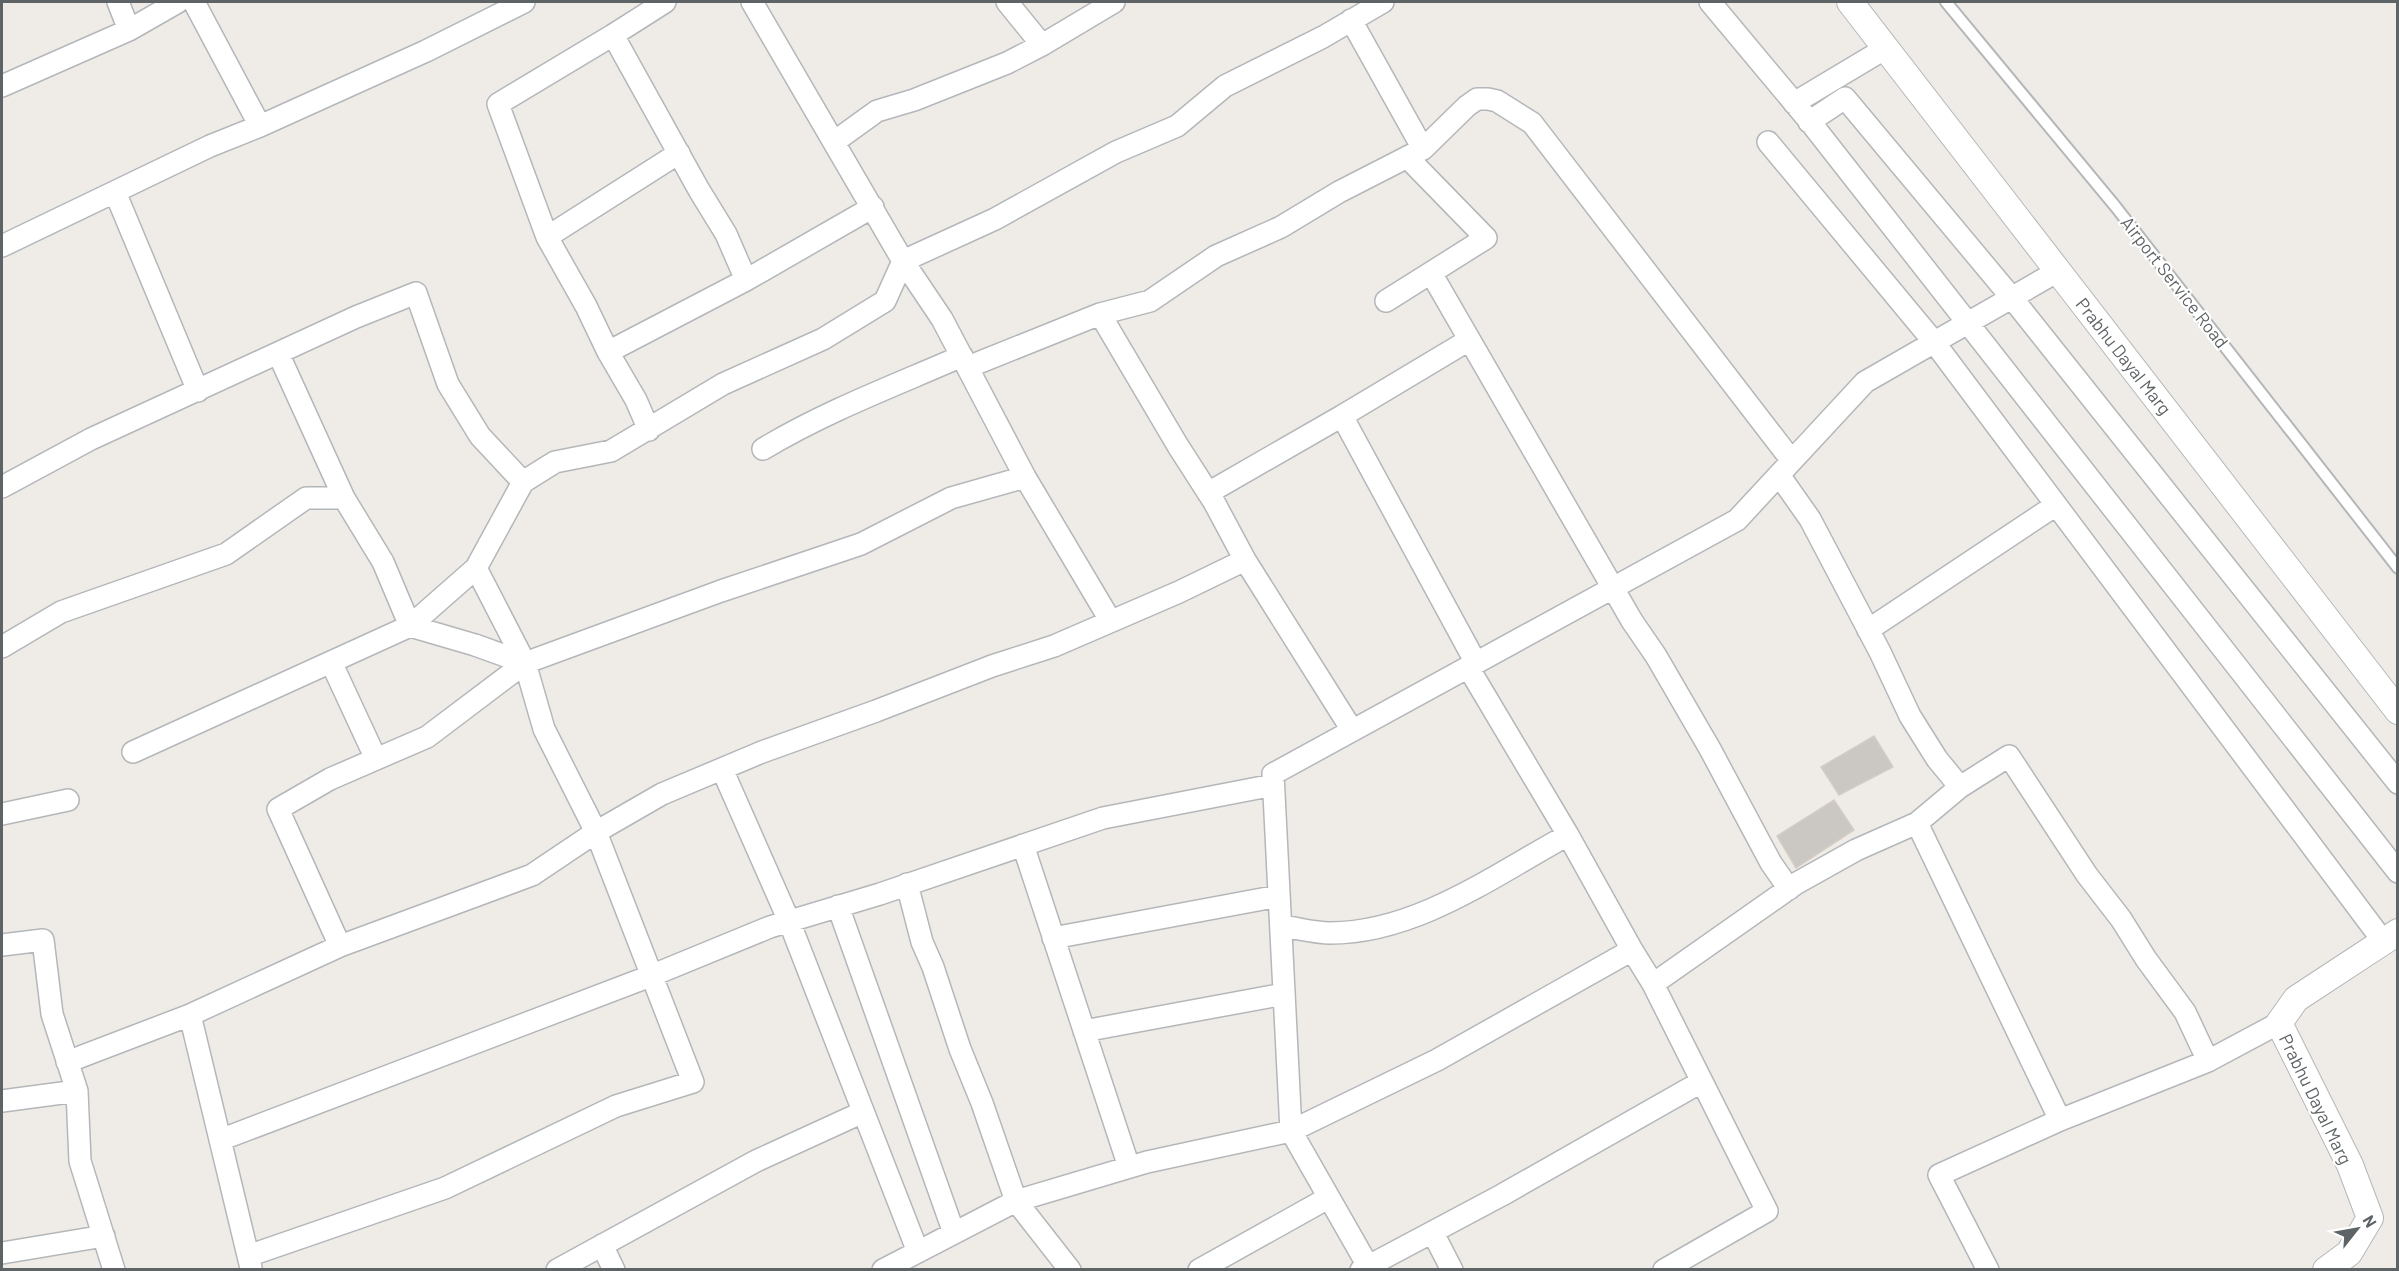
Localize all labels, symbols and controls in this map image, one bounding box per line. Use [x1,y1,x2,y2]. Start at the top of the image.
street label: Airport Service Road [2117,212,2233,352]
street label: Prabhu Dayal Marg [2072,293,2176,419]
street label: Prabhu Dayal Marg [2275,1030,2357,1168]
north arrow [2327,1199,2387,1259]
text: N [2359,1212,2381,1230]

